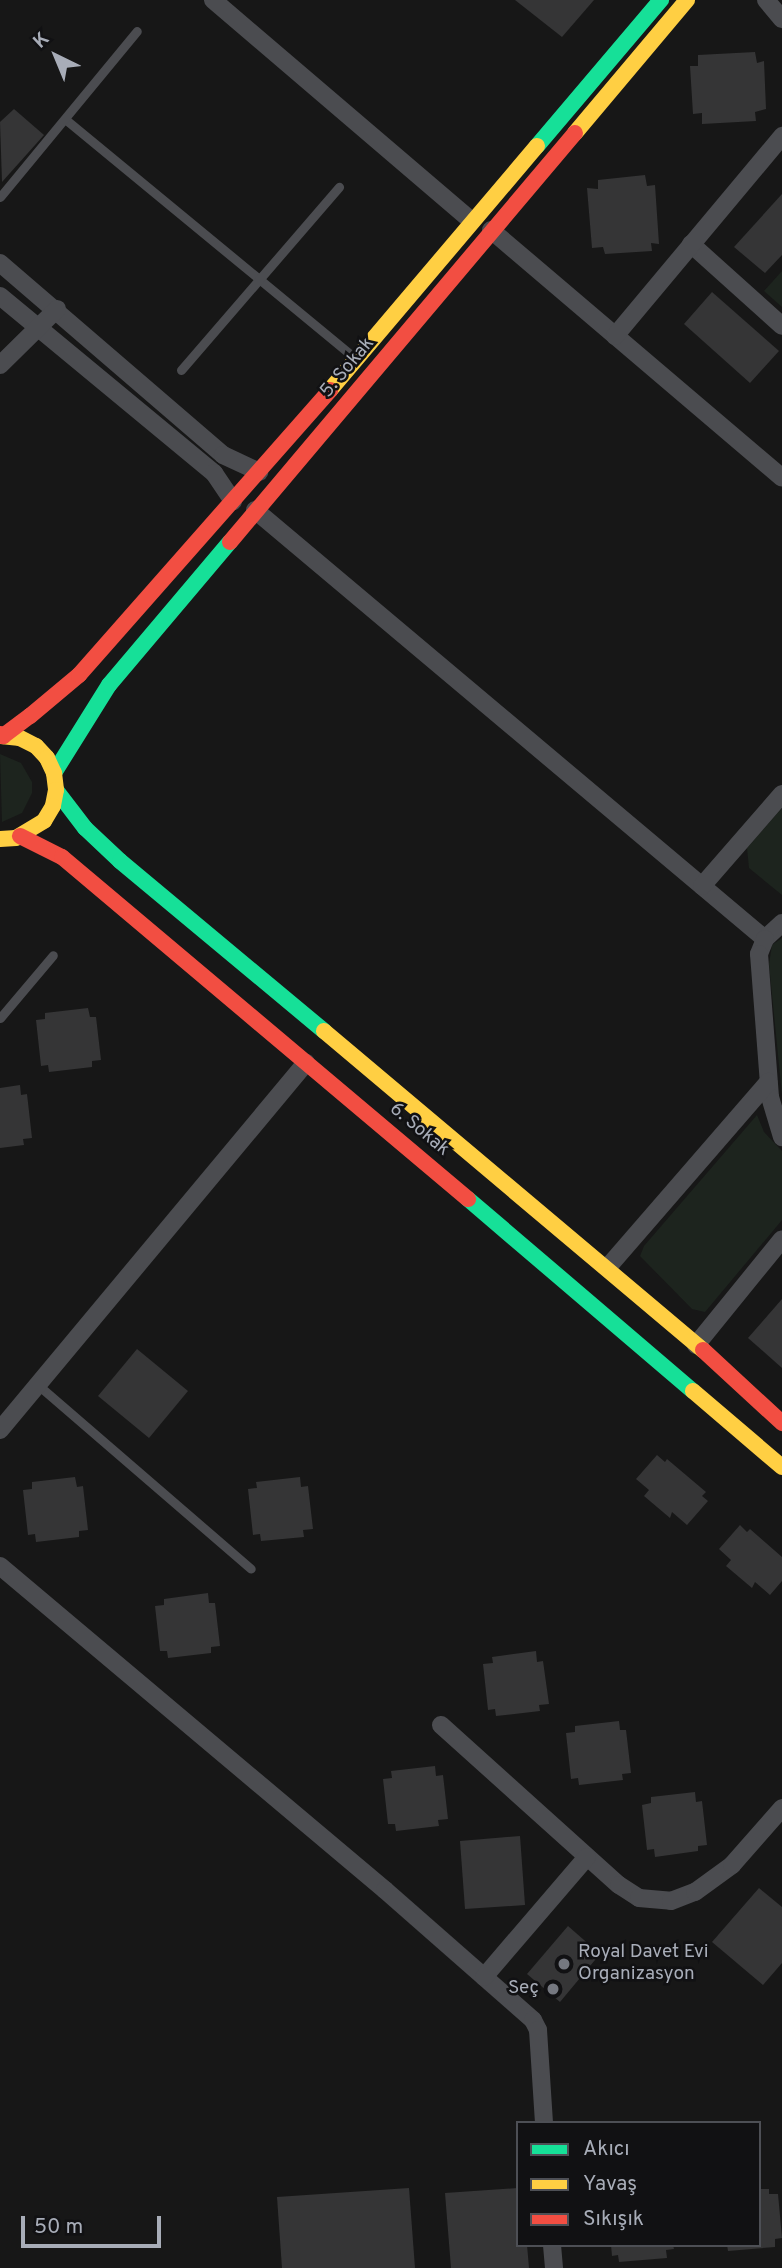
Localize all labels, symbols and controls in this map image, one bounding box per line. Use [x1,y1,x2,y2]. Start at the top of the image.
north arrow [21,21,91,91]
text: K [29,27,55,54]
street label: 5. Sokak [316,333,380,403]
street label: 6. Sokak [384,1098,454,1162]
place label: Royal Davet Evi Organizasyon [578,1942,709,1986]
marker: Royal Davet Evi Organizasyon [556,1956,572,1972]
place label: Seç [508,1978,539,2000]
marker: Seç [545,1981,561,1997]
legend [516,2121,761,2247]
text: Akıcı [583,2136,630,2163]
text: Yavaş [583,2171,637,2198]
scale bar [24,2202,164,2246]
text: Sıkışık [583,2206,644,2233]
text: 50 m [34,2214,83,2241]

